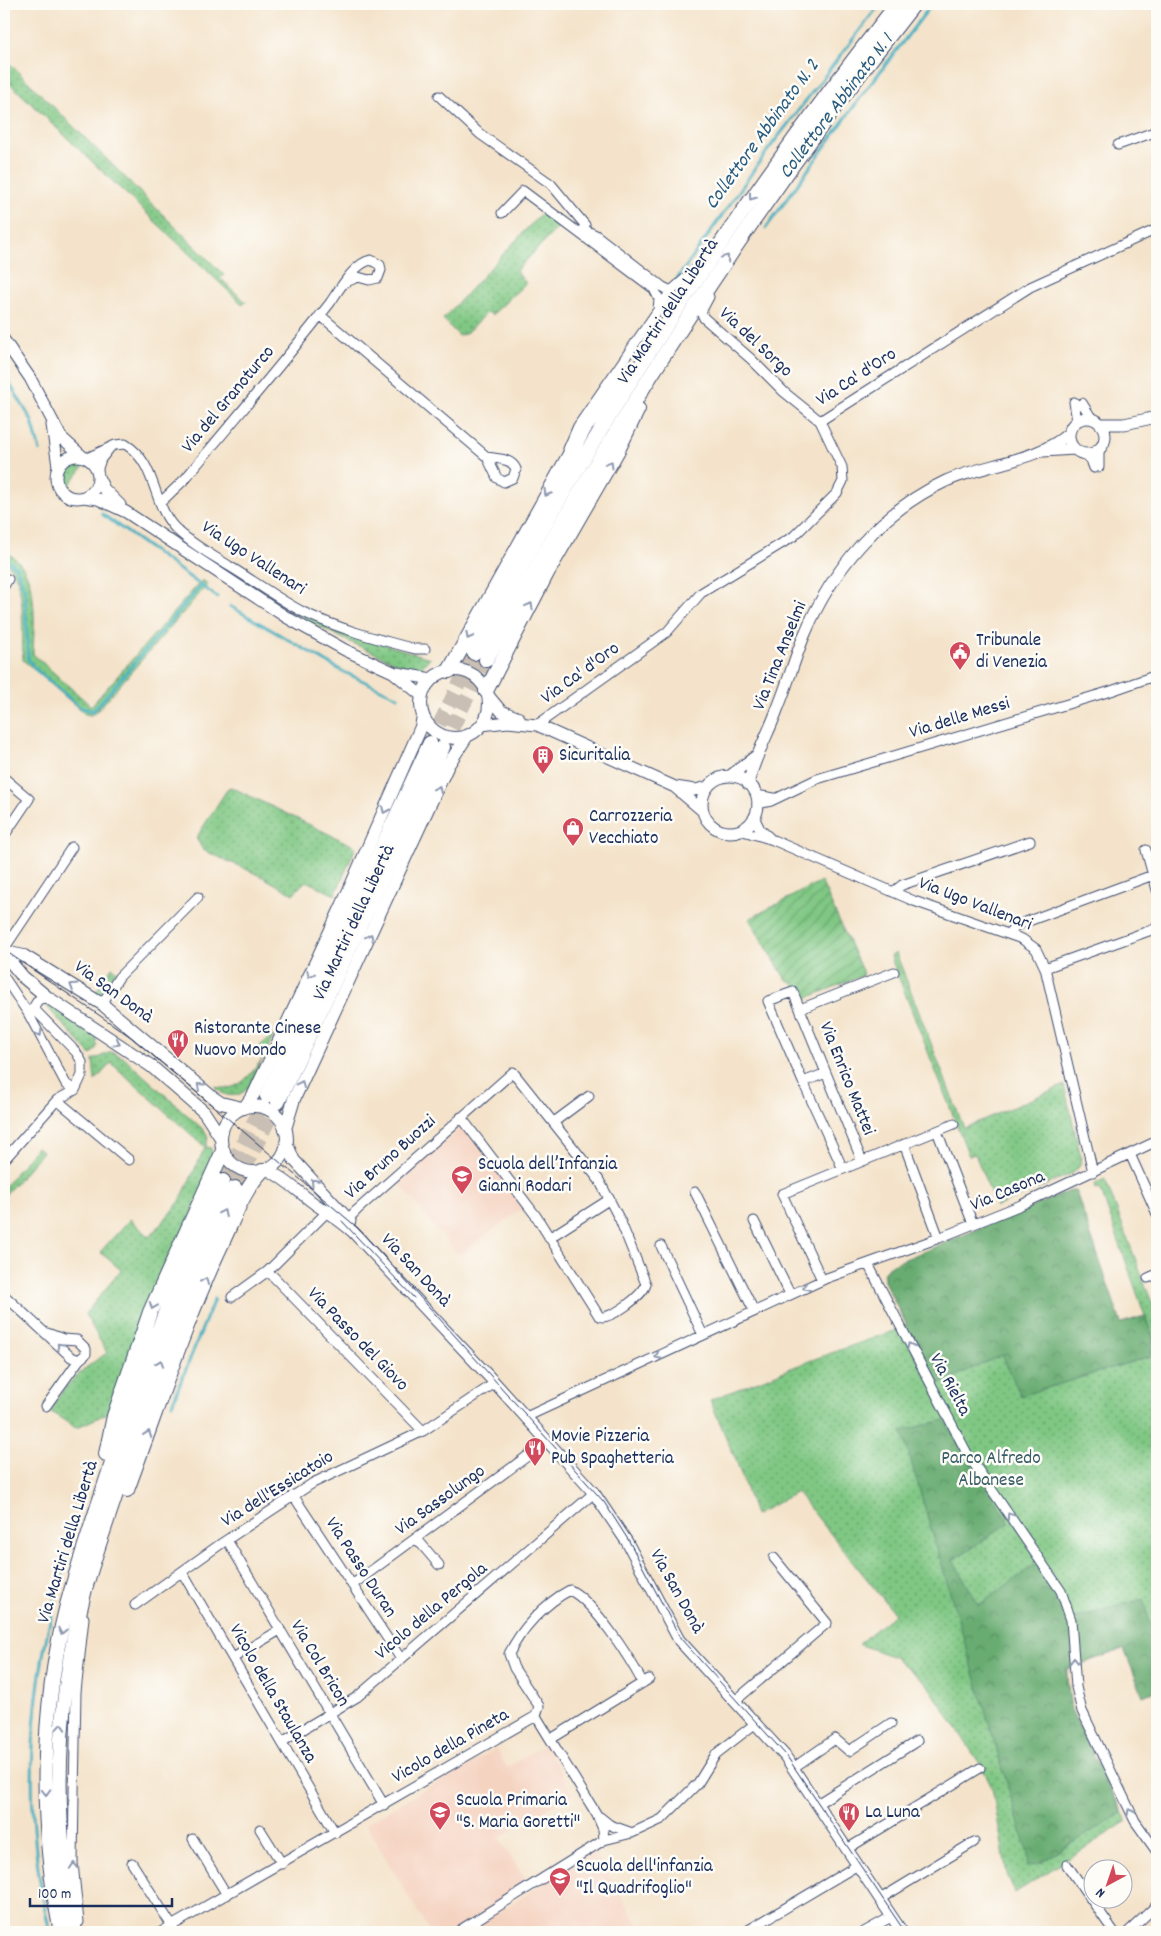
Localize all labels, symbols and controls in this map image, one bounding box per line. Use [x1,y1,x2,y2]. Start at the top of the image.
water label: Collettore Abbinato N. 1 [773,27,902,185]
water label: Collettore Abbinato N. 2 [699,54,827,216]
one-way arrow [749,191,758,201]
street label: Via Martiri della Libertà [612,233,727,390]
one-way arrow [720,255,729,264]
street label: Via del Sorgo [712,302,798,384]
street label: Via del Granoturco [176,340,282,460]
street label: Via Ca' d'Oro [811,342,903,414]
one-way arrow [603,461,613,470]
one-way arrow [543,488,553,497]
street label: Via Ugo Vallenari [195,515,311,603]
street label: Via Tina Anselmi [747,597,815,715]
one-way arrow [524,602,534,611]
place label: Tribunale di Venezia [976,628,1048,677]
one-way arrow [465,630,475,639]
street label: Via Ca' d'Oro [536,636,626,712]
public building icon: Tribunale di Venezia [948,640,972,671]
street label: Via delle Messi [906,691,1014,747]
place label: Sicuritalia [559,743,631,770]
building icon: Sicuritalia [531,744,555,775]
one-way arrow [431,785,442,794]
place label: Carrozzeria Vecchiato [589,804,673,853]
one-way arrow [380,805,391,814]
shop icon: Carrozzeria Vecchiato [561,816,585,847]
street label: Via Martiri della Libertà [307,840,403,1005]
street label: Via Ugo Vallenari [914,871,1036,939]
one-way arrow [364,933,375,942]
street label: Via San Donà [68,955,159,1032]
one-way arrow [306,969,317,978]
one-way arrow [69,982,78,992]
place label: Ristorante Cinese Nuovo Mondo [194,1016,321,1065]
street label: Via Enrico Mattei [811,1018,881,1140]
one-way arrow [33,1027,43,1036]
restaurant icon: Ristorante Cinese Nuovo Mondo [166,1028,190,1059]
one-way arrow [111,1036,120,1046]
one-way arrow [295,1080,305,1089]
one-way arrow [196,1083,205,1092]
street label: Via Bruno Buozzi [339,1109,443,1207]
place label: Scuola dell’Infanzia Gianni Rodari [478,1152,618,1201]
school or university icon: Scuola dell’Infanzia Gianni Rodari [450,1164,474,1195]
street label: Via Casona [967,1164,1050,1220]
one-way arrow [311,1179,320,1188]
one-way arrow [217,1209,227,1218]
street label: Via San Donà [373,1228,457,1315]
one-way arrow [199,1278,209,1286]
one-way arrow [802,1281,811,1292]
street label: Via Passo del Giovo [300,1282,414,1398]
one-way arrow [148,1301,159,1310]
one-way arrow [906,1342,916,1351]
one-way arrow [57,1343,66,1352]
street label: Via Rielta [921,1349,977,1422]
one-way arrow [654,1350,663,1360]
one-way arrow [154,1359,164,1367]
place label: Movie Pizzeria Pub Spaghetteria [551,1424,675,1473]
one-way arrow [142,1430,152,1438]
restaurant icon: Movie Pizzeria Pub Spaghetteria [523,1436,547,1467]
street label: Via dell'Essicatoio [217,1445,339,1535]
park label: Parco Alfredo Albanese [941,1446,1041,1495]
street label: Via Martiri della Libertà [31,1457,107,1627]
street label: Via Sassolungo [390,1459,492,1543]
street label: Via Passo Duran [317,1512,403,1624]
one-way arrow [1007,1512,1016,1522]
street label: Via San Donà [642,1545,711,1640]
street label: Vicolo della Pergola [370,1556,495,1667]
street label: Via Col Bricon [282,1615,356,1713]
street label: Vicolo della Staulanza [221,1620,323,1769]
one-way arrow [57,1626,68,1635]
one-way arrow [1069,1657,1080,1665]
street label: Vicolo della Pineta [388,1702,515,1791]
one-way arrow [56,1723,67,1731]
one-way arrow [41,1788,51,1796]
place label: Scuola Primaria "S. Maria Goretti" [456,1788,580,1837]
school or university icon: Scuola Primaria "S. Maria Goretti" [428,1800,452,1831]
place label: La Luna [865,1800,921,1827]
restaurant icon: La Luna [837,1801,861,1832]
one-way arrow [1126,1808,1136,1817]
place label: Scuola dell'infanzia "Il Quadrifoglio" [576,1854,714,1903]
north arrow [1084,1858,1134,1908]
one-way arrow [68,1862,79,1870]
school or university icon: Scuola dell'infanzia "Il Quadrifoglio" [548,1866,572,1897]
scale bar [30,1876,172,1908]
text: N [1092,1882,1110,1902]
text: 100 m [38,1884,71,1906]

